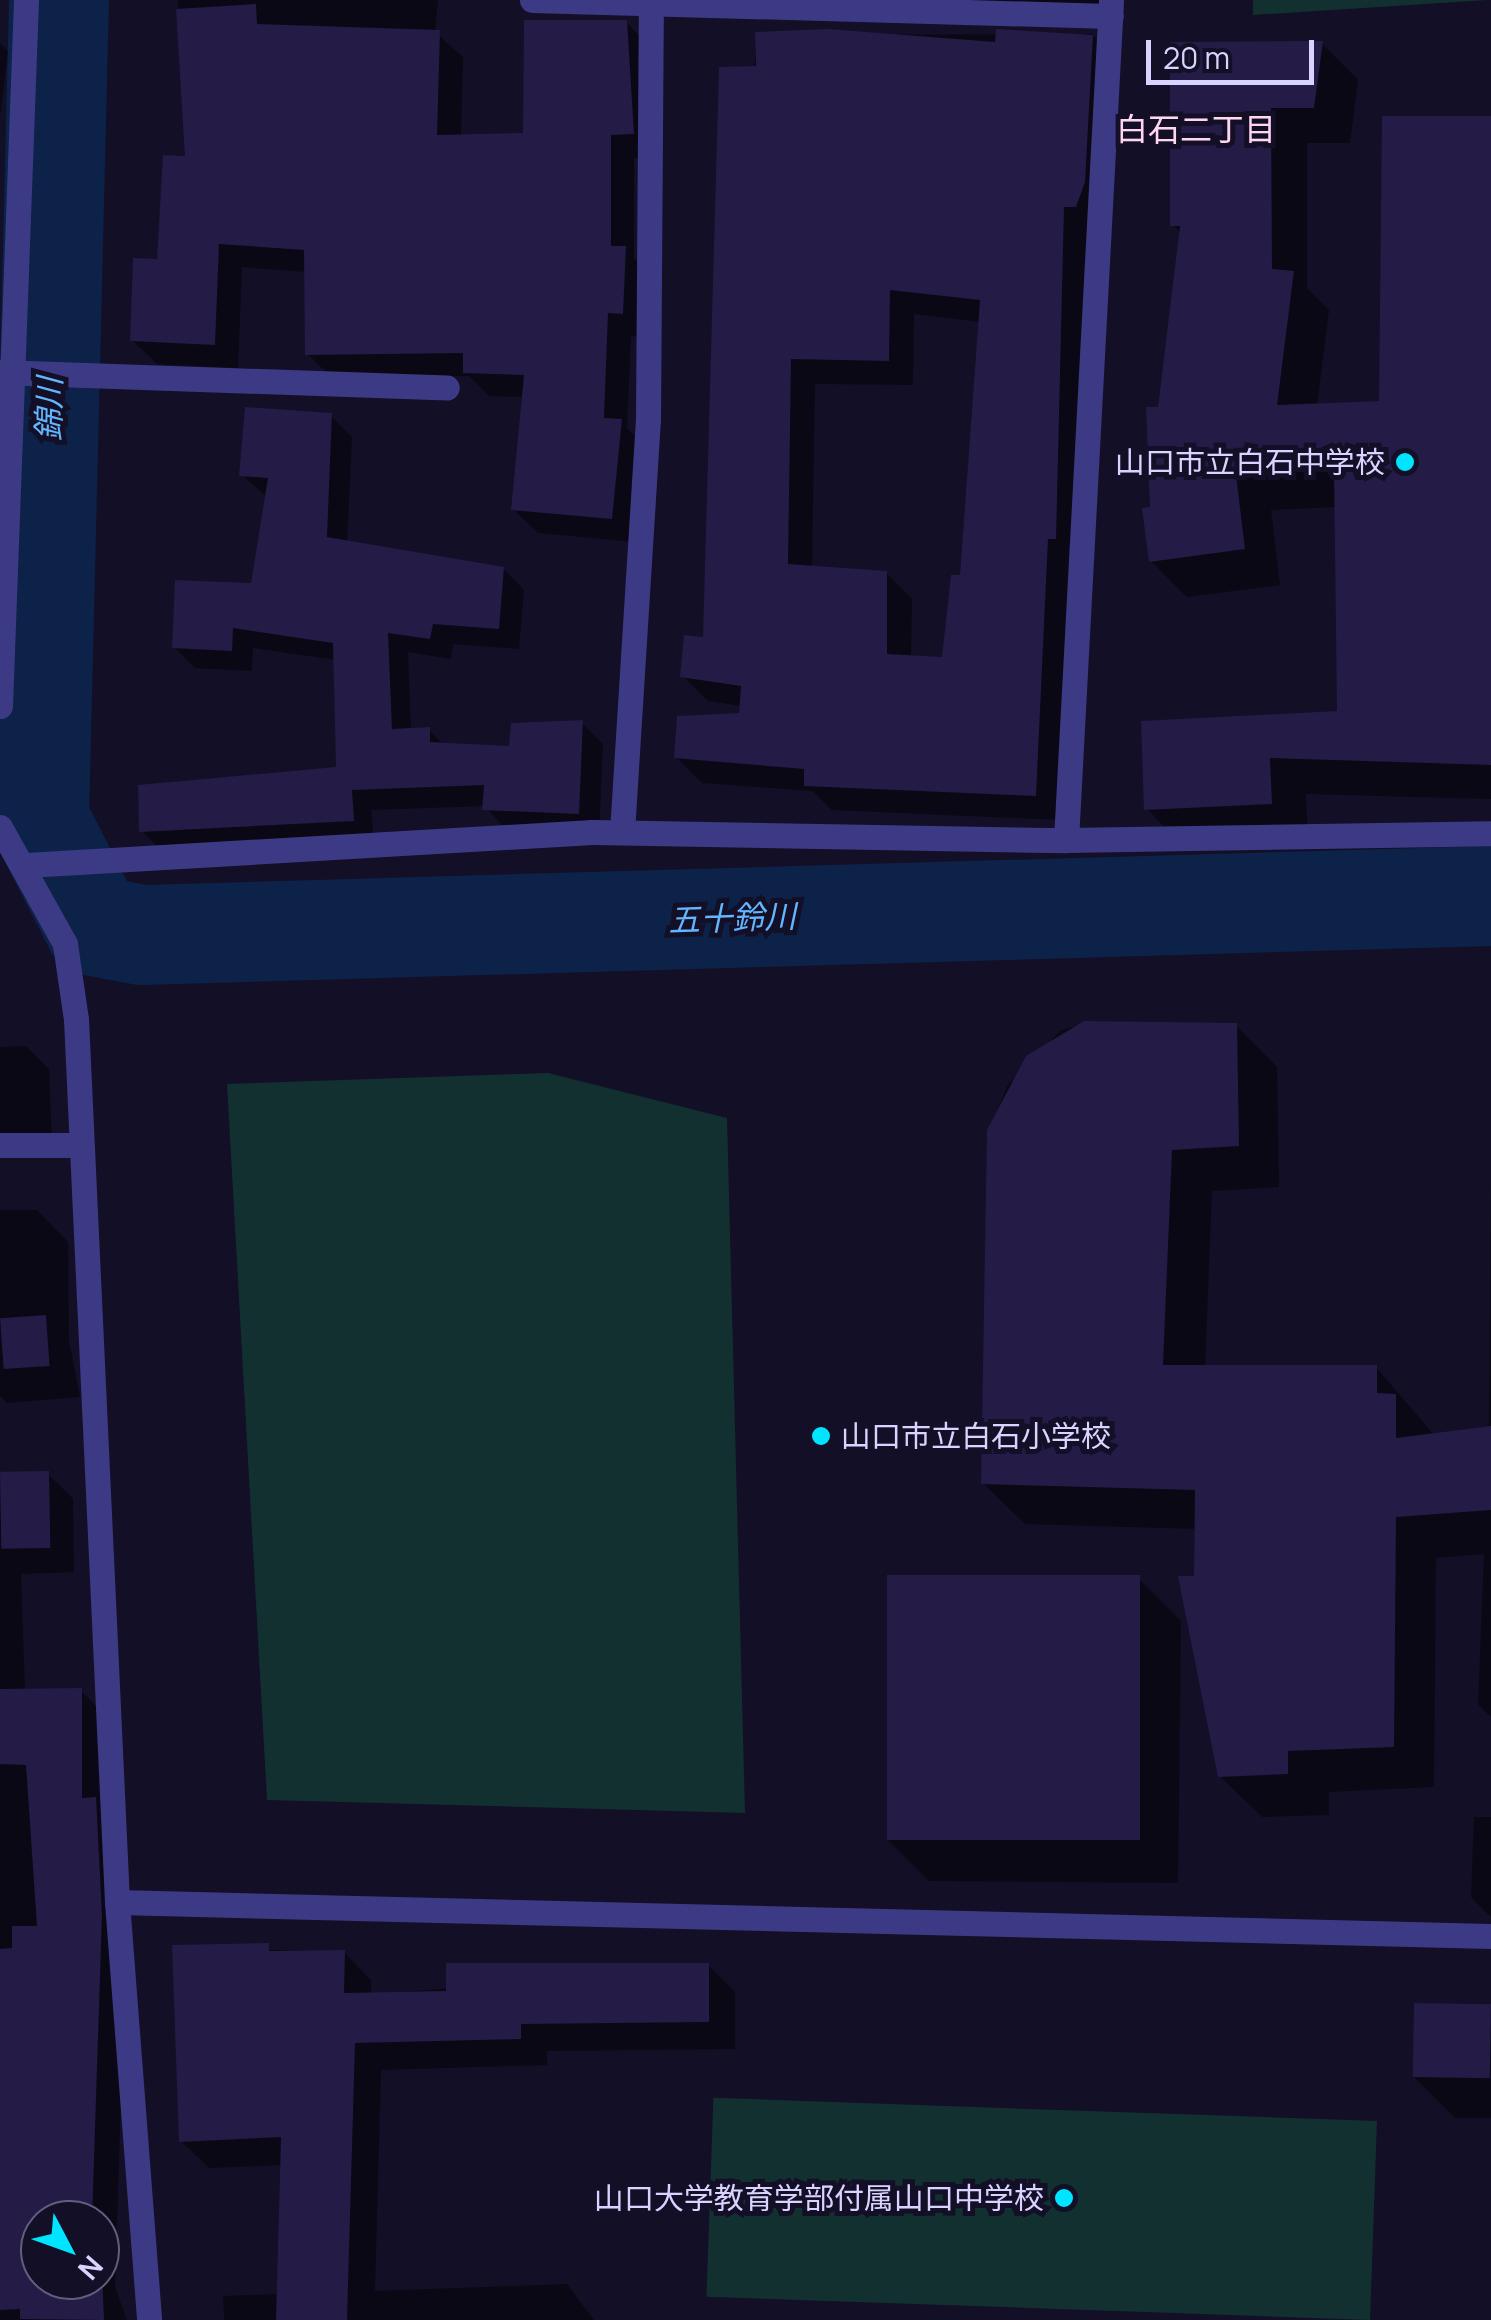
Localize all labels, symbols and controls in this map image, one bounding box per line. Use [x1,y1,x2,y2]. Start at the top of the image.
scale bar [1151,20,1318,82]
text: 20 m [1163,37,1230,78]
district label: 白石二丁目 [1116,110,1276,148]
water label: 錦川 [29,377,69,441]
place label: 山口市立白石中学校 [1115,444,1385,480]
marker: 山口市立白石中学校 [1394,451,1416,473]
water label: 五十鈴川 [667,897,797,939]
place label: 山口市立白石小学校 [841,1418,1111,1454]
marker: 山口市立白石小学校 [810,1425,832,1447]
place label: 山口大学教育学部付属山口中学校 [594,2180,1044,2216]
marker: 山口大学教育学部付属山口中学校 [1053,2187,1075,2209]
north arrow [20,2200,120,2300]
text: N [70,2248,112,2288]

